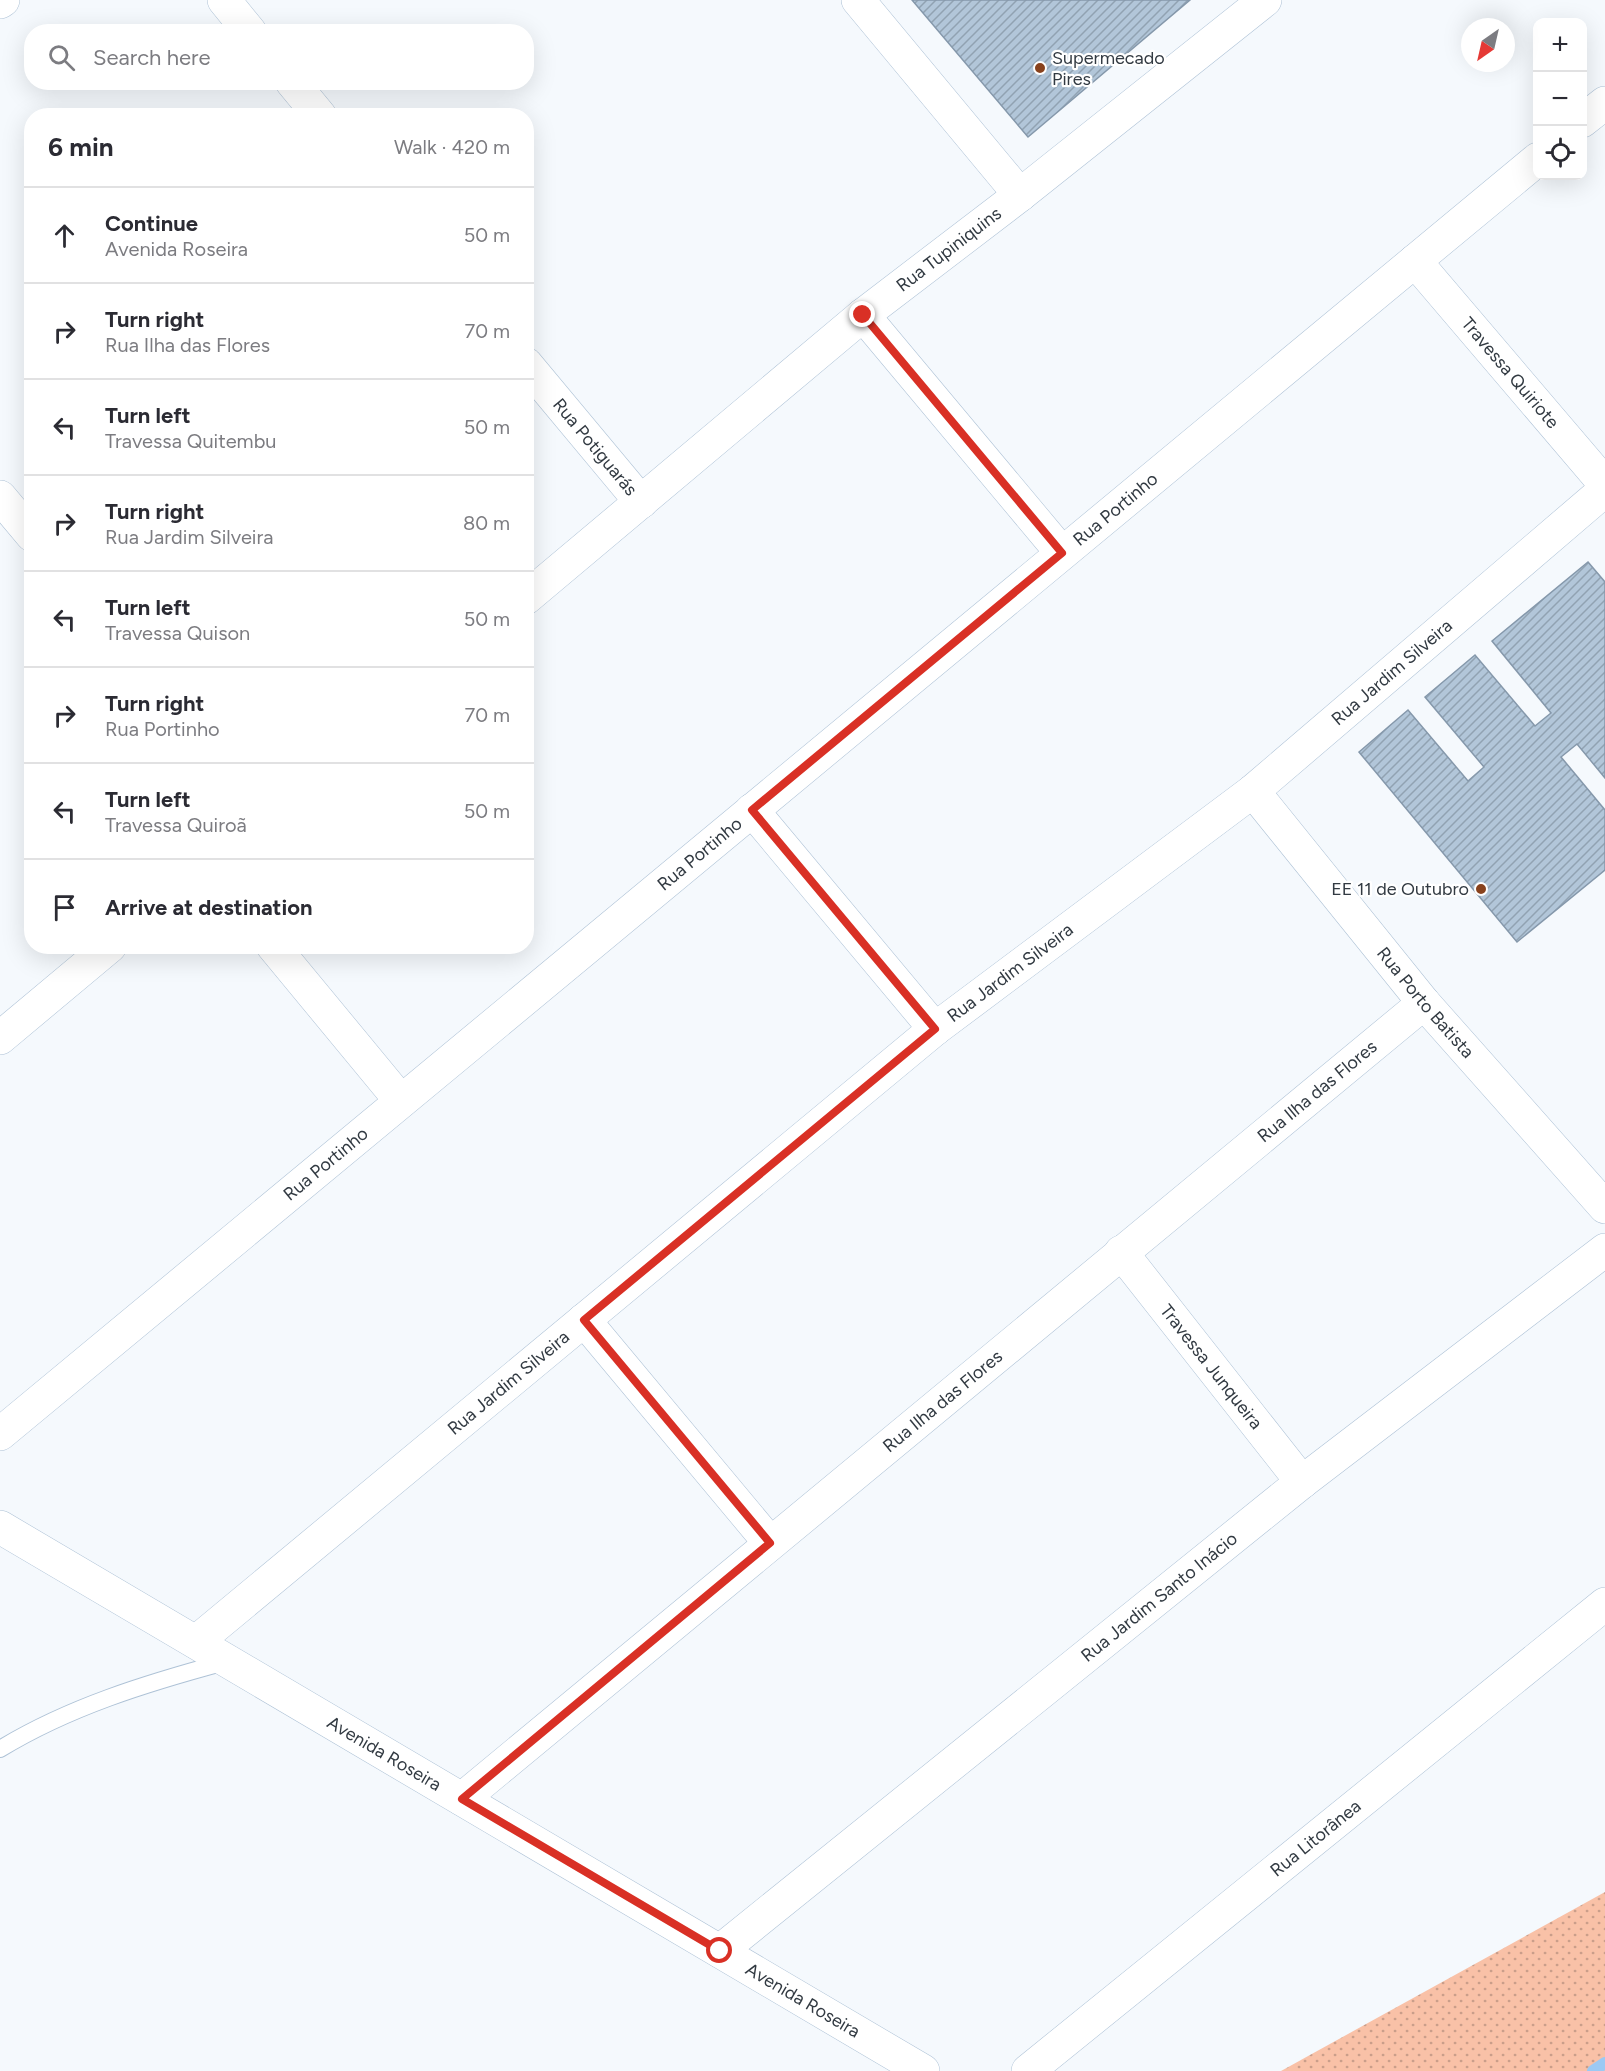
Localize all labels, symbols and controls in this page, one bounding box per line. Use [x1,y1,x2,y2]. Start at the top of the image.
north arrow [1461,18,1515,72]
map controls [1533,18,1587,180]
button: + [1533,18,1587,72]
search box [24,24,534,90]
icon: search [45,41,78,74]
text: Search here [93,44,211,71]
place label: Supermecado Pires [1052,47,1165,90]
marker: Supermecado Pires [1033,61,1047,75]
button: − [1533,72,1587,126]
button: locate [1533,126,1587,180]
text: 6 min [48,131,114,163]
text: Walk · 420 m [394,135,510,159]
street label: Rua Tupiniquins [892,202,1006,297]
text: Continue [105,210,198,237]
icon: ahead [48,219,81,252]
text: 50 m [464,223,510,247]
text: Avenida Roseira [105,237,248,261]
route end [849,301,875,327]
text: Turn right [105,306,204,333]
street label: Travessa Quiriote [1457,313,1564,433]
icon: right [48,315,81,348]
text: 70 m [464,319,510,343]
text: Rua Ilha das Flores [105,333,270,357]
street label: Rua Potiguarás [548,394,642,500]
text: Turn left [105,402,191,429]
icon: left [48,411,81,444]
text: 50 m [464,415,510,439]
text: Travessa Quitembu [105,429,277,453]
street label: Rua Portinho [1069,468,1162,551]
text: Turn right [105,498,204,525]
icon: right [48,507,81,540]
text: 80 m [463,511,510,535]
text: Rua Jardim Silveira [105,525,273,549]
text: Turn left [105,594,191,621]
icon: left [48,603,81,636]
text: 50 m [464,607,510,631]
street label: Rua Jardim Silveira [1327,615,1457,730]
text: Travessa Quison [105,621,250,645]
text: Turn right [105,690,204,717]
icon: right [48,699,81,732]
text: 70 m [464,703,510,727]
text: Rua Portinho [105,717,220,741]
text: Turn left [105,786,191,813]
icon: left [48,795,81,828]
text: 50 m [464,799,510,823]
street label: Rua Portinho [653,812,747,895]
text: Travessa Quiroã [105,813,247,837]
place label: EE 11 de Outubro [1331,878,1469,900]
marker: EE 11 de Outubro [1474,882,1488,896]
icon: arrive [48,891,81,924]
text: Arrive at destination [105,894,313,921]
street label: Rua Jardim Silveira [943,919,1077,1027]
street label: Rua Porto Batista [1372,943,1479,1063]
street label: Rua Ilha das Flores [1253,1036,1381,1147]
street label: Rua Portinho [279,1123,372,1205]
street label: Travessa Junqueira [1155,1300,1267,1434]
street label: Rua Jardim Silveira [443,1326,574,1440]
street label: Rua Ilha das Flores [878,1345,1007,1457]
street label: Rua Jardim Santo Inácio [1077,1528,1242,1667]
street label: Avenida Roseira [323,1711,445,1796]
street label: Rua Litorânea [1266,1795,1365,1881]
route start [706,1937,732,1963]
street label: Avenida Roseira [742,1958,864,2042]

